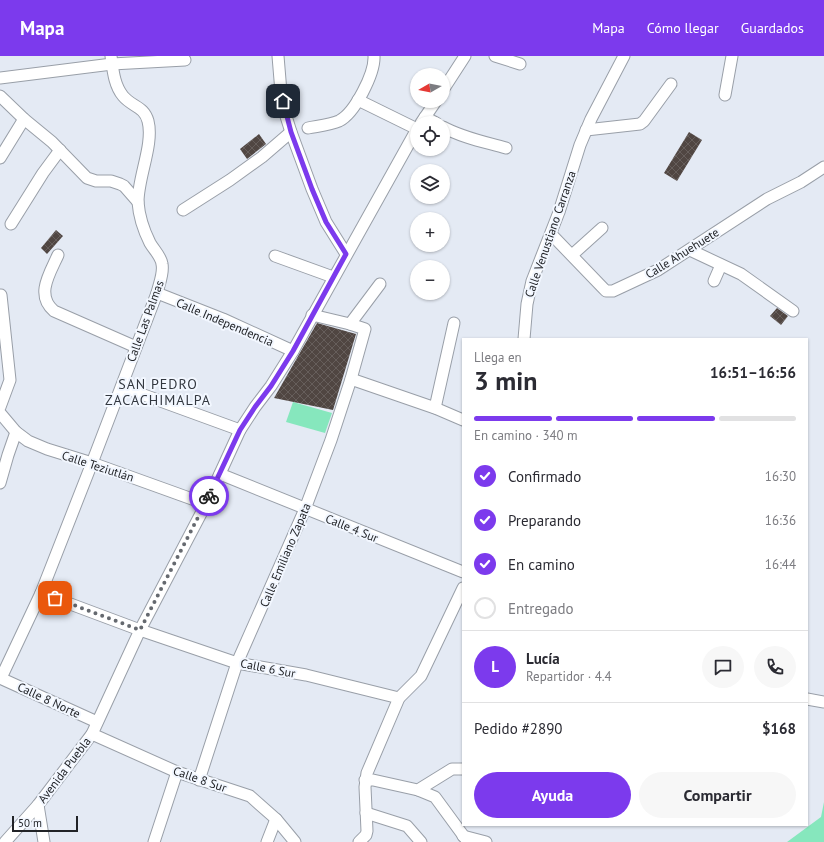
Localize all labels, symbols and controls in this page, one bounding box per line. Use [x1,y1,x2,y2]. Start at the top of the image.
text: Mapa [20,16,64,40]
text: Mapa [592,19,625,37]
text: Cómo llegar [647,19,719,37]
text: Guardados [741,19,804,37]
north arrow [410,68,450,108]
map controls [410,68,450,300]
pin [266,84,300,118]
icon: home [272,90,294,112]
button: locate [410,116,450,156]
button: layers [410,164,450,204]
street label: Calle Venustiano Carranza [521,169,579,299]
button: + [410,212,450,252]
street label: Calle Ahuehuete [642,224,722,282]
button: − [410,260,450,300]
street label: Calle Las Palmas [123,278,167,364]
street label: Calle Independencia [174,295,276,349]
text: Llega en [474,349,522,366]
text: 16:51–16:56 [710,363,796,382]
text: 3 min [474,364,537,397]
district label: SAN PEDRO ZACACHIMALPA [105,375,211,409]
text: En camino · 340 m [474,427,578,444]
street label: Calle Teziutlán [60,447,136,485]
icon: check [474,465,496,487]
text: Confirmado [508,467,581,486]
text: 16:30 [765,468,796,485]
courier [189,476,229,516]
icon: bike [198,485,220,507]
street label: Calle Emiliano Zapata [256,501,314,609]
icon: check [474,509,496,531]
street label: Calle 4 Sur [323,511,381,545]
text: Preparando [508,511,581,530]
text: 16:36 [765,512,796,529]
icon: check [474,553,496,575]
text: En camino [508,555,575,574]
text: 16:44 [765,556,796,573]
pin [38,581,72,615]
icon: bag [44,587,66,609]
text: Entregado [508,599,574,618]
button: chat [702,646,744,688]
button: phone [754,646,796,688]
text: Lucía [526,649,560,668]
street label: Calle 6 Sur [239,655,297,681]
text: L [491,657,499,676]
text: Repartidor · 4.4 [526,668,612,685]
street label: Calle 8 Norte [15,679,83,721]
text: Pedido #2890 [474,719,563,738]
text: $168 [762,719,796,738]
street label: Avenida Puebla [34,734,94,806]
street label: Calle 8 Sur [171,763,229,795]
button: Ayuda [474,772,631,818]
button: Compartir [639,772,796,818]
scale bar [12,814,78,833]
text: 50 m [18,816,42,830]

